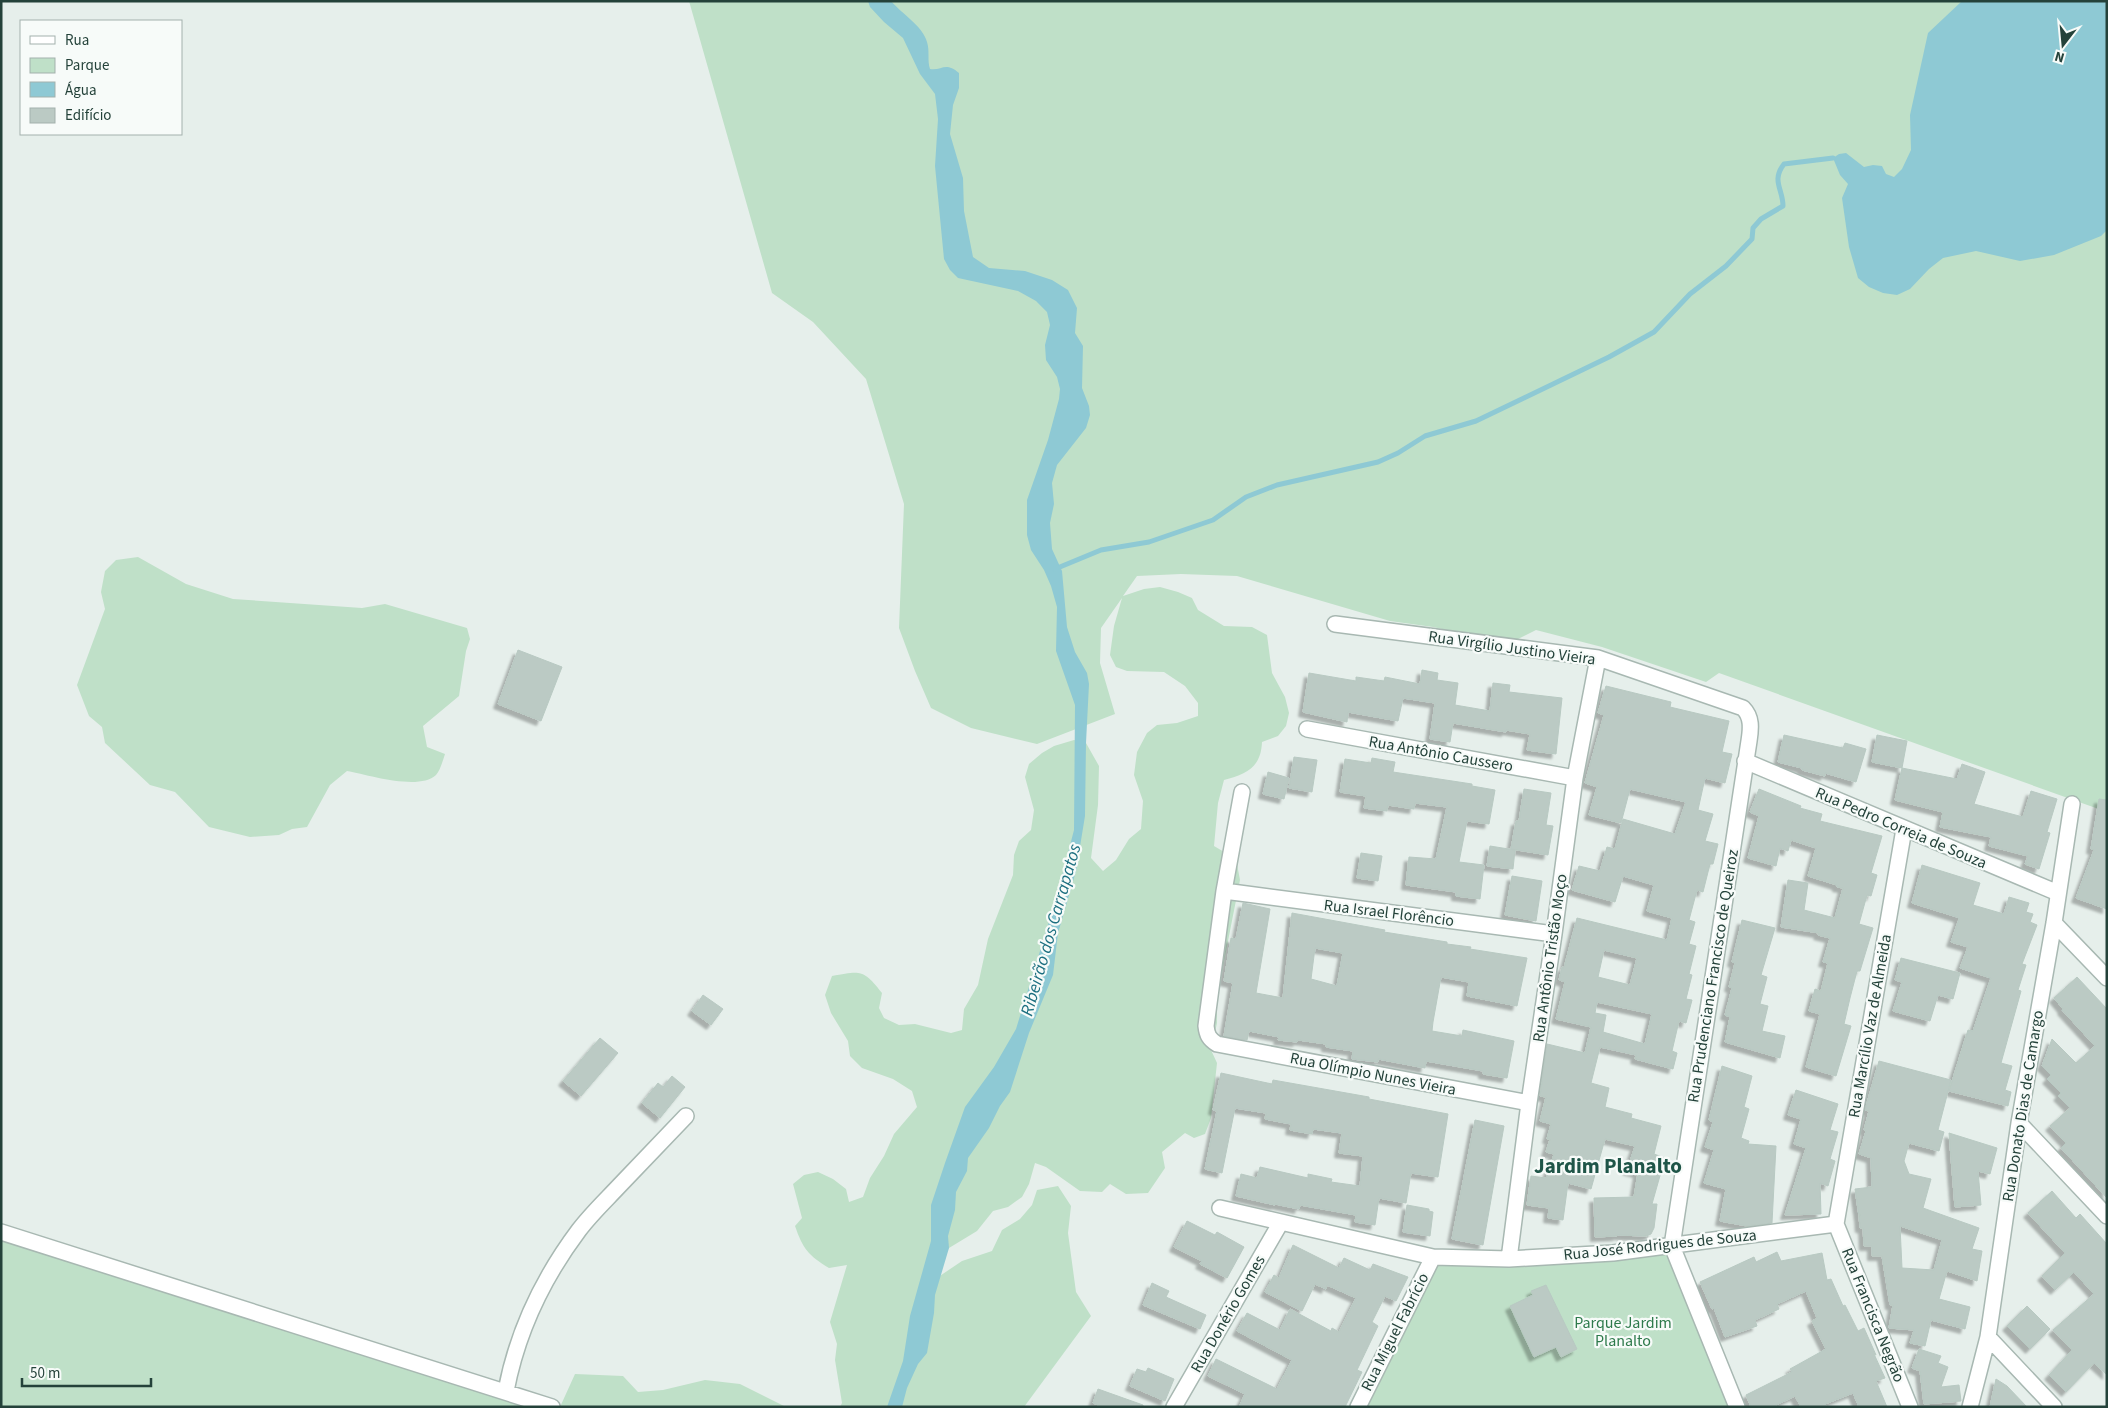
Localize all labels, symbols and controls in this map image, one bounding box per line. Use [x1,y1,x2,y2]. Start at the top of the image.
legend [20,20,182,135]
north arrow [2038,20,2088,70]
text: Rua [65,30,89,51]
text: N [2052,46,2067,67]
text: Parque [65,55,109,76]
text: Água [65,80,96,101]
text: Edifício [65,105,112,126]
street label: Rua Virgílio Justino Vieira [1427,625,1597,671]
street label: Rua Antônio Caussero [1367,730,1515,778]
street label: Rua Pedro Correia de Souza [1812,782,1990,874]
water label: Ribeirão dos Carrapatos [1014,841,1088,1019]
street label: Rua Prudenciano Francisco de Queiroz [1682,848,1744,1104]
street label: Rua Antônio Tristão Moço [1527,873,1573,1043]
street label: Rua Israel Florêncio [1323,894,1455,932]
street label: Rua Marcílio Vaz de Almeida [1843,932,1897,1120]
street label: Rua Donato Dias de Camargo [1997,1009,2049,1203]
street label: Rua Olímpio Nunes Vieira [1288,1047,1458,1101]
district label: Jardim Planalto [1534,1151,1682,1181]
street label: Rua José Rodrigues de Souza [1562,1224,1758,1266]
street label: Rua Francisca Negrão [1836,1245,1910,1385]
street label: Rua Donério Gomes [1185,1251,1271,1377]
street label: Rua Miguel Fabrício [1356,1269,1434,1395]
park label: Parque Jardim Planalto [1574,1312,1672,1352]
scale bar [22,1356,151,1388]
text: 50 m [30,1363,60,1384]

